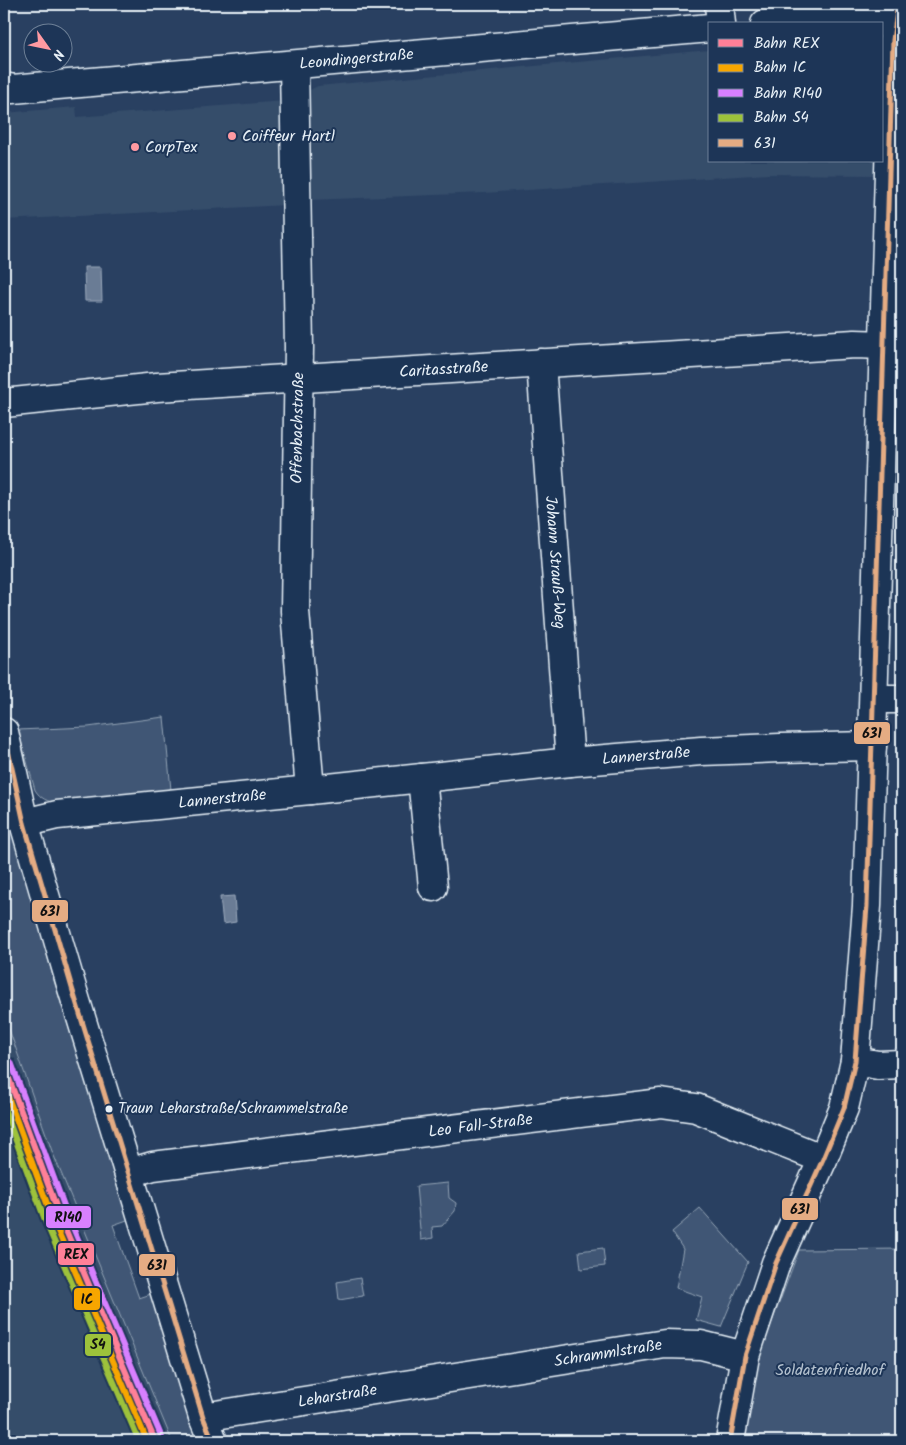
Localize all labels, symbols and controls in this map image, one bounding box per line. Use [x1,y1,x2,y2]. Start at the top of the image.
north arrow [22,22,72,72]
legend [708,22,884,162]
text: Bahn REX [754,32,820,56]
street label: Leondingerstraße [298,41,415,76]
text: N [46,45,70,64]
text: Bahn IC [754,56,806,80]
text: Bahn R140 [754,82,822,106]
text: Bahn S4 [754,106,809,130]
place label: Coiffeur Hartl [242,124,335,149]
marker: Coiffeur Hartl [226,130,238,142]
text: 631 [754,132,776,156]
place label: CorpTex [145,135,199,160]
marker: CorpTex [129,141,141,153]
street label: Caritasstraße [398,354,489,385]
street label: Offenbachstraße [285,372,311,484]
street label: Johann Strauß-Weg [538,495,573,630]
line badge: 631 [853,721,891,745]
text: 631 [862,723,883,745]
street label: Lannerstraße [601,739,691,772]
street label: Lannerstraße [177,782,267,815]
line badge: 631 [31,899,69,923]
text: 631 [40,901,61,923]
place label: Traun Leharstraße/Schrammelstraße [118,1097,348,1121]
marker: Traun Leharstraße/Schrammelstraße [104,1104,114,1114]
street label: Leo Fall-Straße [427,1107,534,1144]
line badge: 631 [781,1197,819,1221]
text: 631 [790,1199,811,1221]
line badge: R140 [45,1205,92,1229]
text: R140 [54,1207,83,1229]
line badge: REX [57,1242,95,1266]
text: REX [64,1244,89,1266]
line badge: 631 [138,1253,176,1277]
text: 631 [147,1255,168,1277]
line badge: IC [73,1287,101,1311]
text: IC [81,1289,93,1311]
street label: Schrammlstraße [552,1332,664,1374]
line badge: S4 [84,1333,112,1357]
text: S4 [90,1334,106,1356]
park label: Soldatenfriedhof [775,1358,887,1383]
street label: Leharstraße [296,1377,379,1414]

